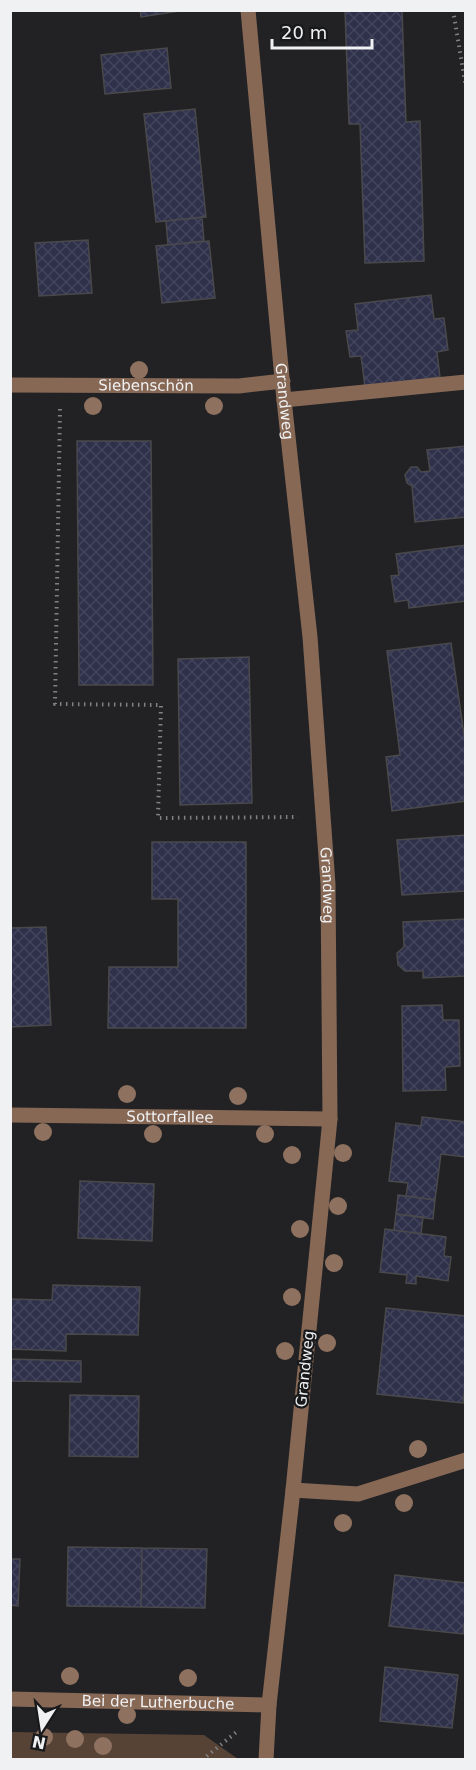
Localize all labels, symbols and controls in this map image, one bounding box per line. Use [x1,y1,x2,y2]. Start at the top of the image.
scale bar [272,12,372,50]
text: 20 m [281,22,327,43]
street label: Grandweg [272,362,297,441]
street label: Siebenschön [98,376,194,395]
street label: Grandweg [316,846,337,924]
street label: Sottorfallee [126,1107,214,1127]
street label: Grandweg [292,1330,318,1408]
street label: Bei der Lutherbuche [81,1692,234,1713]
north arrow [12,1698,72,1758]
text: N [30,1731,48,1753]

